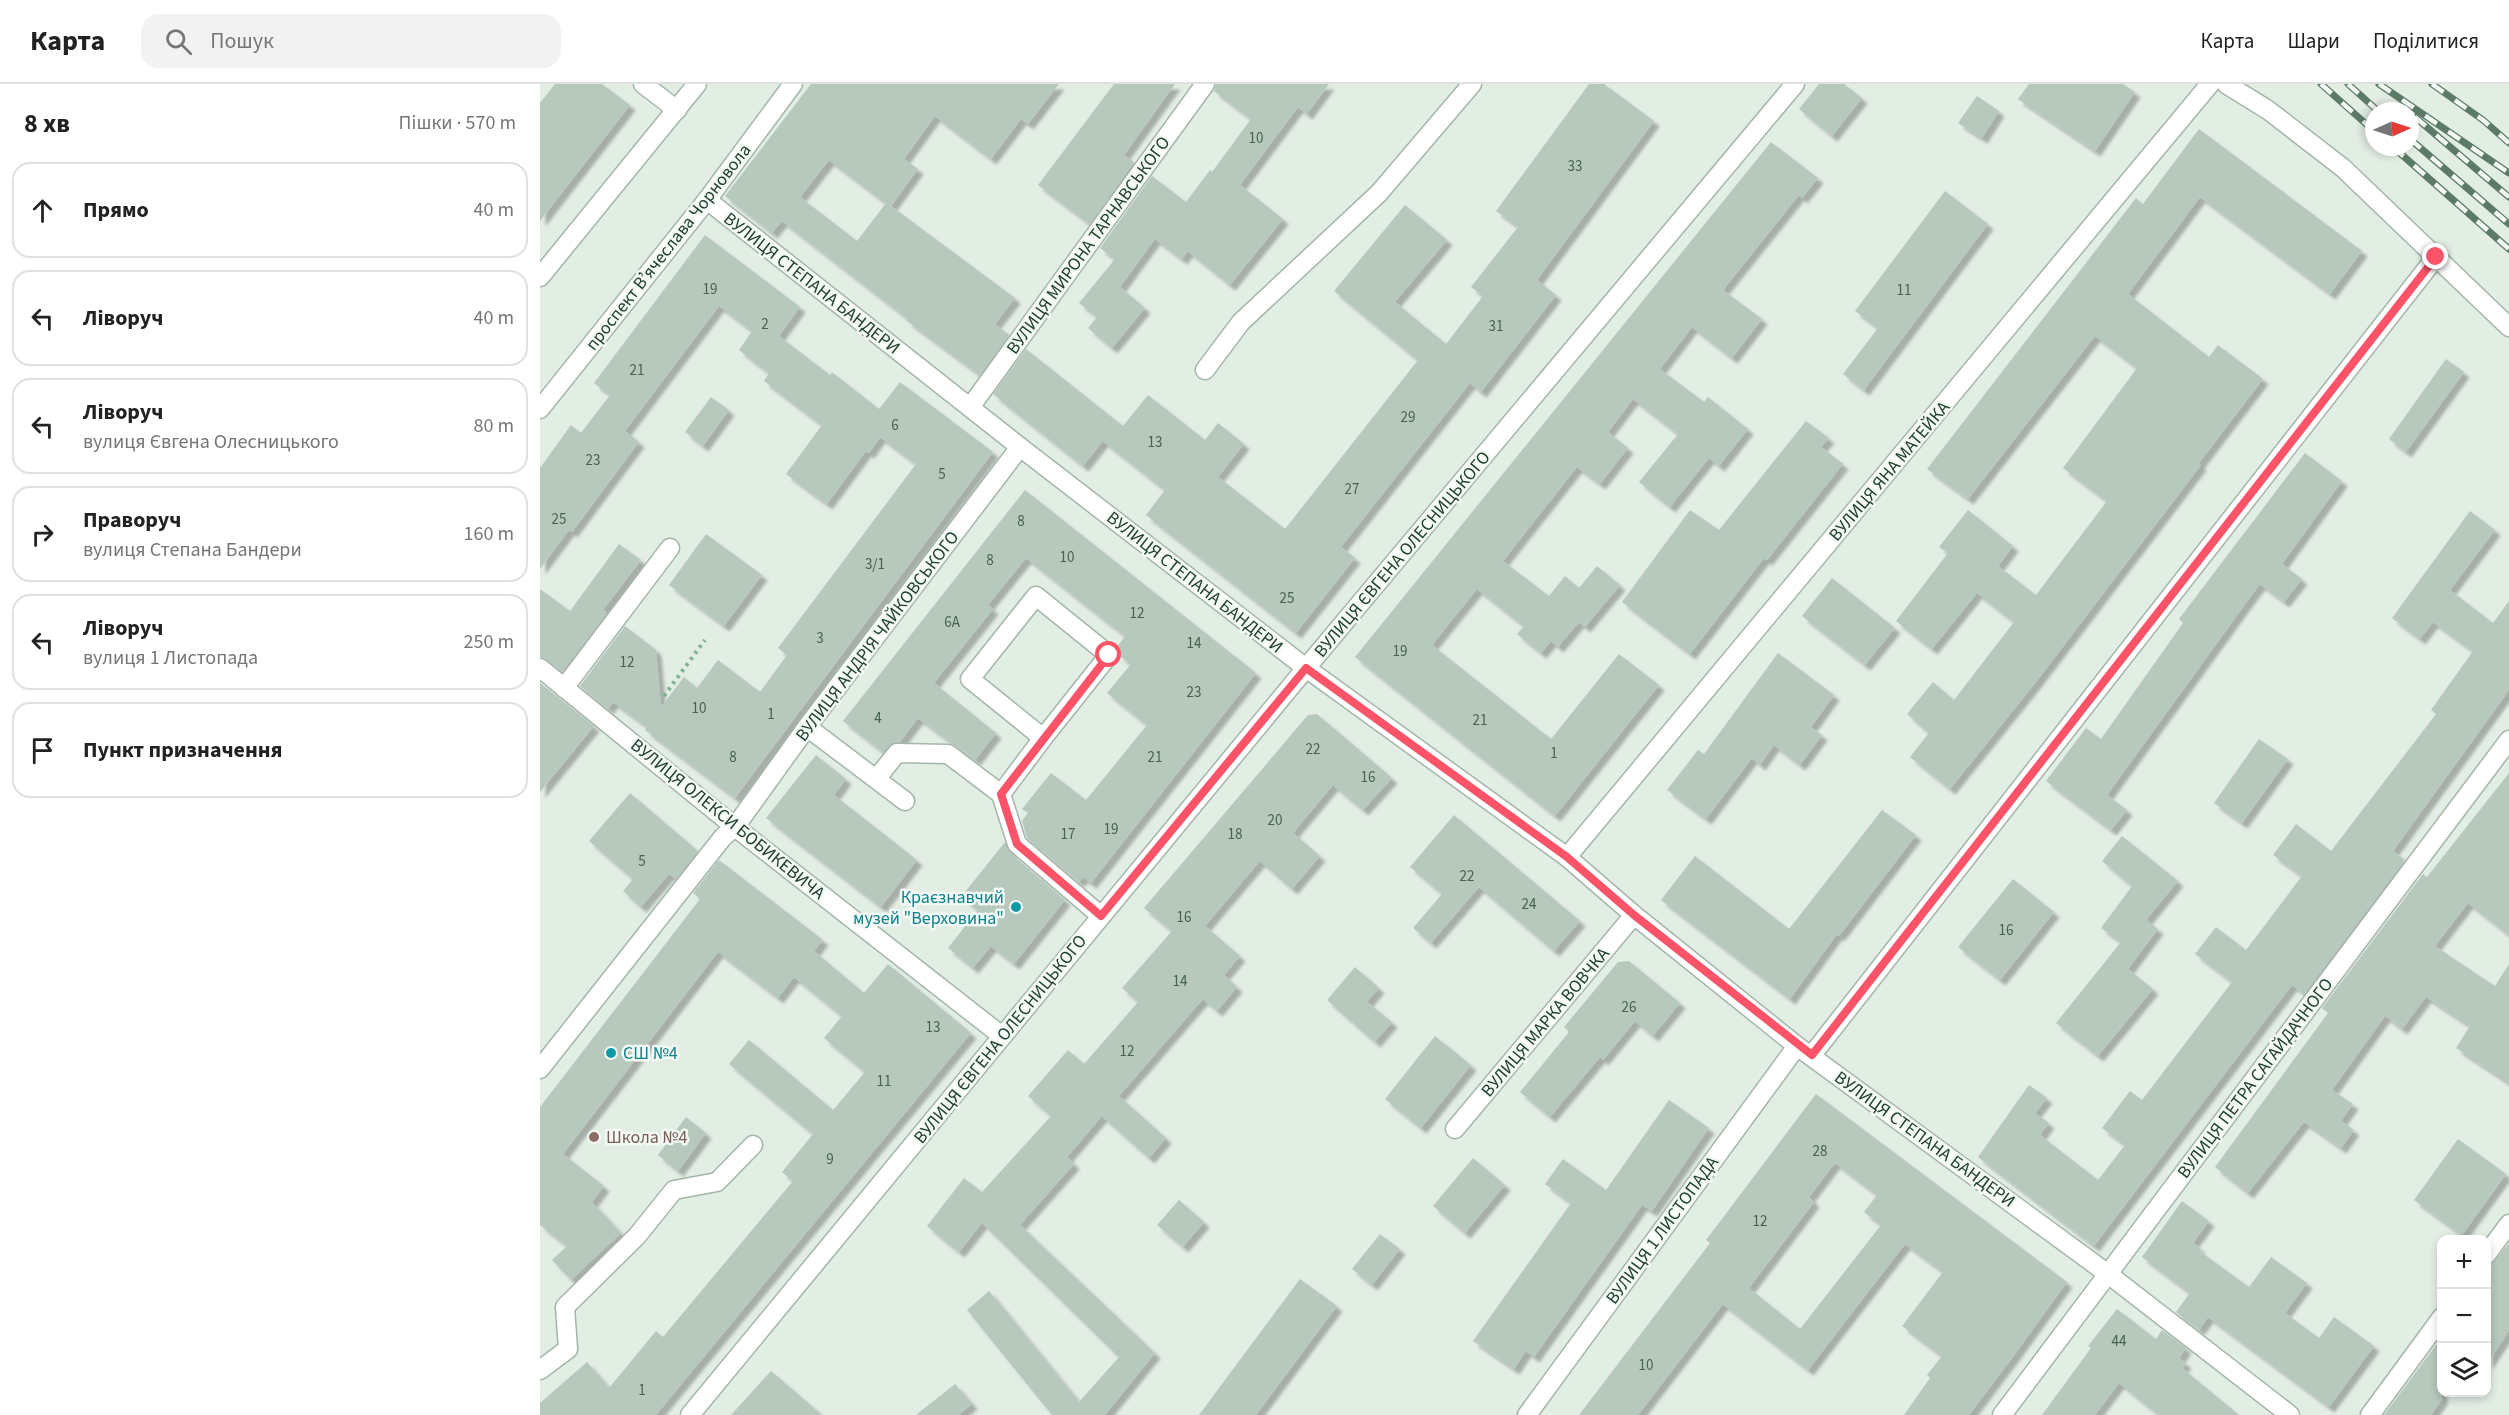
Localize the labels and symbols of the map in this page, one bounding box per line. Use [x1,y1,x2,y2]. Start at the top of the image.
north arrow [2365,102,2419,156]
house number: 10 [1249,128,1263,149]
street label: ВУЛИЦЯ МИРОНА ТАРНАВСЬКОГО [1001,131,1176,359]
street label: проспект Вʼячеслава Чорновола [580,139,757,356]
house number: 33 [1568,156,1582,177]
street label: ВУЛИЦЯ СТЕПАНА БАНДЕРИ [718,206,905,360]
route end [2422,243,2448,269]
house number: 19 [703,279,717,300]
house number: 11 [1897,280,1911,301]
house number: 2 [761,314,769,335]
house number: 31 [1489,316,1503,337]
house number: 21 [630,360,644,381]
street label: ВУЛИЦЯ ЯНА МАТЕЙКА [1823,396,1956,547]
house number: 29 [1401,407,1415,428]
house number: 6 [891,415,899,436]
house number: 13 [1148,432,1162,453]
street label: ВУЛИЦЯ ЄВГЕНА ОЛЕСНИЦЬКОГО [1308,446,1496,663]
house number: 23 [586,450,600,471]
house number: 5 [938,464,946,485]
house number: 27 [1345,479,1359,500]
street label: ВУЛИЦЯ СТЕПАНА БАНДЕРИ [1101,505,1288,659]
house number: 25 [552,509,566,530]
house number: 8 [1017,511,1025,532]
street label: ВУЛИЦЯ АНДРІЯ ЧАЙКОВСЬКОГО [790,526,965,747]
house number: 10 [1060,547,1074,568]
house number: 8 [986,550,994,571]
house number: 3/1 [865,554,885,575]
house number: 25 [1280,588,1294,609]
house number: 12 [1130,603,1144,624]
house number: 6А [944,612,961,633]
house number: 3 [816,628,824,649]
house number: 14 [1187,633,1202,654]
route start [1095,641,1121,667]
house number: 19 [1393,641,1407,662]
house number: 12 [620,652,634,673]
house number: 23 [1187,682,1201,703]
house number: 10 [692,698,706,719]
house number: 1 [767,704,775,725]
house number: 4 [874,708,882,729]
house number: 21 [1473,710,1487,731]
street label: ВУЛИЦЯ ОЛЕКСИ БОБИКЕВИЧА [625,733,830,906]
house number: 22 [1306,739,1320,760]
house number: 1 [1550,743,1558,764]
house number: 8 [729,747,737,768]
house number: 21 [1148,747,1162,768]
house number: 16 [1361,767,1375,788]
house number: 20 [1268,810,1282,831]
house number: 19 [1104,819,1118,840]
house number: 17 [1061,824,1075,845]
house number: 18 [1228,824,1242,845]
house number: 5 [638,851,646,872]
house number: 22 [1460,866,1474,887]
place label: Краєзнавчий музей "Верховина" [853,885,1004,931]
house number: 24 [1522,894,1537,915]
marker: Краєзнавчий музей "Верховина" [1009,900,1023,914]
house number: 16 [1177,907,1191,928]
house number: 16 [1999,920,2013,941]
street label: ВУЛИЦЯ ЄВГЕНА ОЛЕСНИЦЬКОГО [908,929,1093,1149]
street label: ВУЛИЦЯ МАРКА ВОВЧКА [1475,942,1616,1102]
house number: 14 [1173,971,1188,992]
street label: ВУЛИЦЯ ПЕТРА САГАЙДАЧНОГО [2172,973,2339,1184]
house number: 26 [1622,997,1636,1018]
house number: 13 [926,1017,940,1038]
place label: СШ №4 [623,1041,678,1066]
house number: 12 [1120,1041,1134,1062]
marker: СШ №4 [604,1046,618,1060]
street label: ВУЛИЦЯ СТЕПАНА БАНДЕРИ [1829,1065,2020,1214]
house number: 11 [877,1071,891,1092]
place label: Школа №4 [606,1125,687,1150]
marker: Школа №4 [587,1130,601,1144]
house number: 28 [1813,1141,1827,1162]
house number: 9 [826,1149,834,1170]
street label: ВУЛИЦЯ 1 ЛИСТОПАДА [1600,1151,1725,1309]
house number: 12 [1753,1211,1767,1232]
house number: 44 [2112,1331,2127,1352]
house number: 10 [1639,1355,1653,1376]
house number: 1 [638,1380,646,1401]

